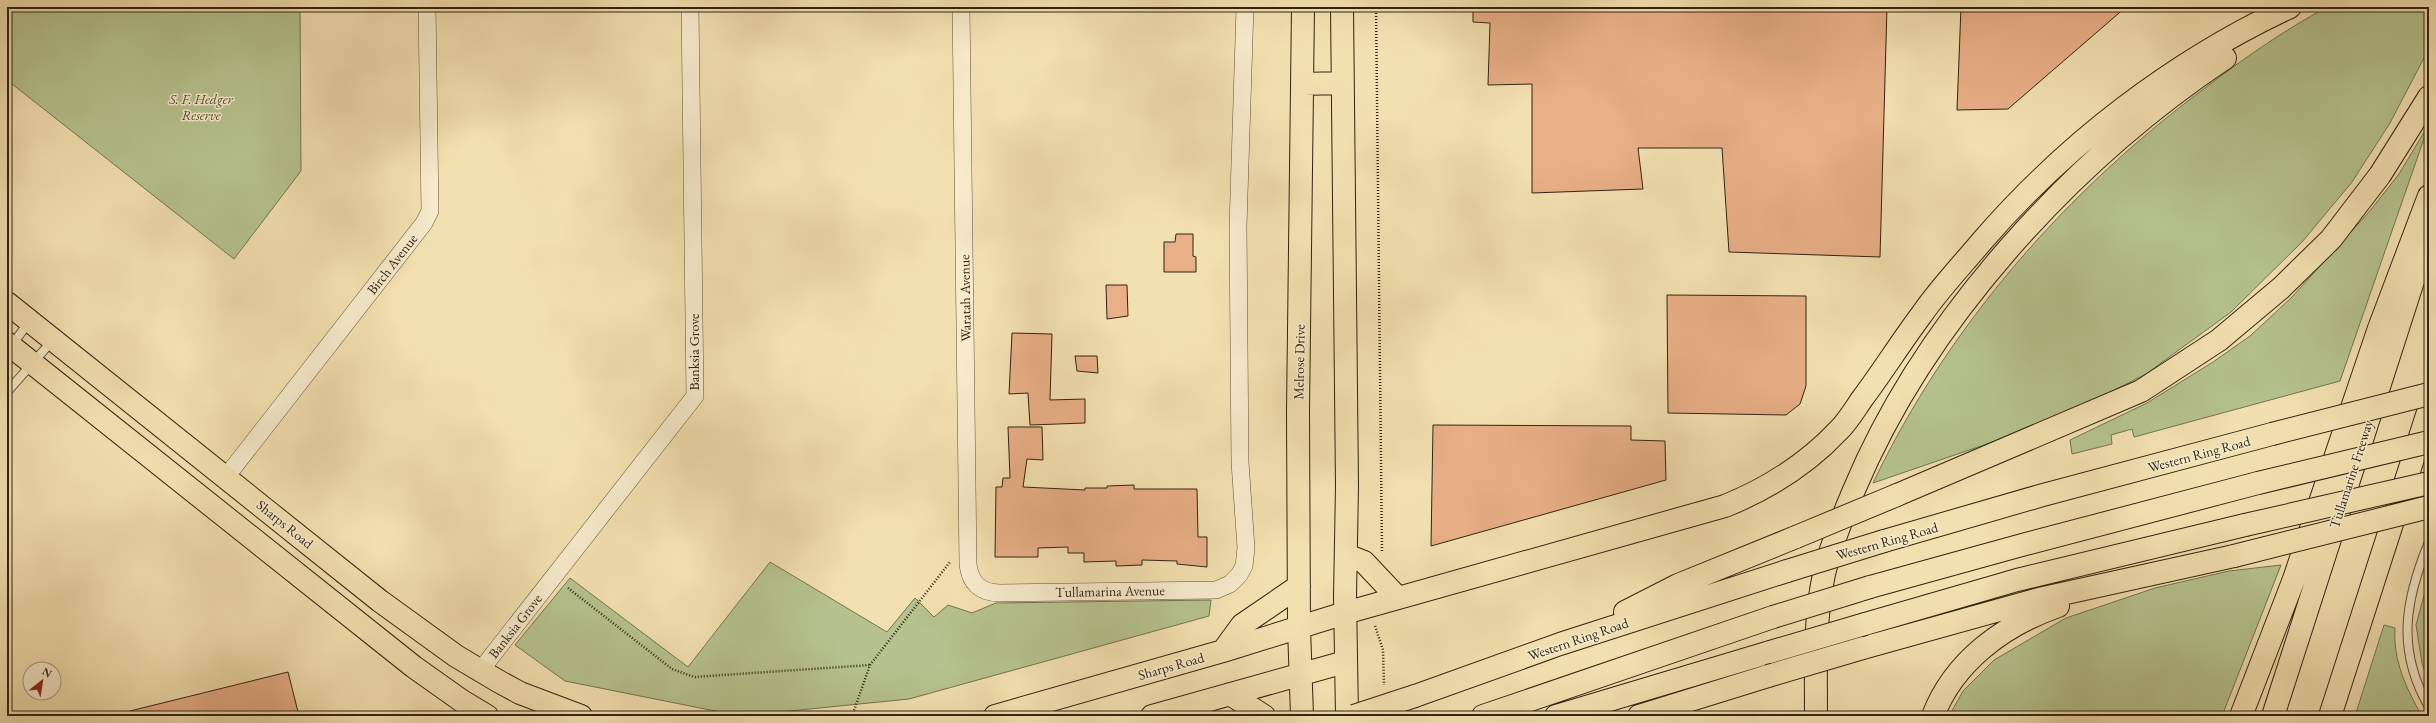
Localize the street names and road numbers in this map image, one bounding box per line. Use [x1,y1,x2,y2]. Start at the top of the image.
street label: Birch Avenue [363,230,422,298]
street label: Waratah Avenue [955,254,975,342]
street label: Banksia Grove [685,313,703,390]
street label: Melrose Drive [1289,324,1309,400]
street label: Tullamarine Freeway [2325,417,2377,530]
street label: Western Ring Road [2146,431,2253,476]
street label: Sharps Road [253,496,318,553]
street label: Western Ring Road [1834,518,1941,564]
street label: Tullamarina Avenue [1055,581,1165,601]
street label: Banksia Grove [484,590,546,662]
street label: Western Ring Road [1525,613,1631,665]
street label: Sharps Road [1136,648,1207,684]

